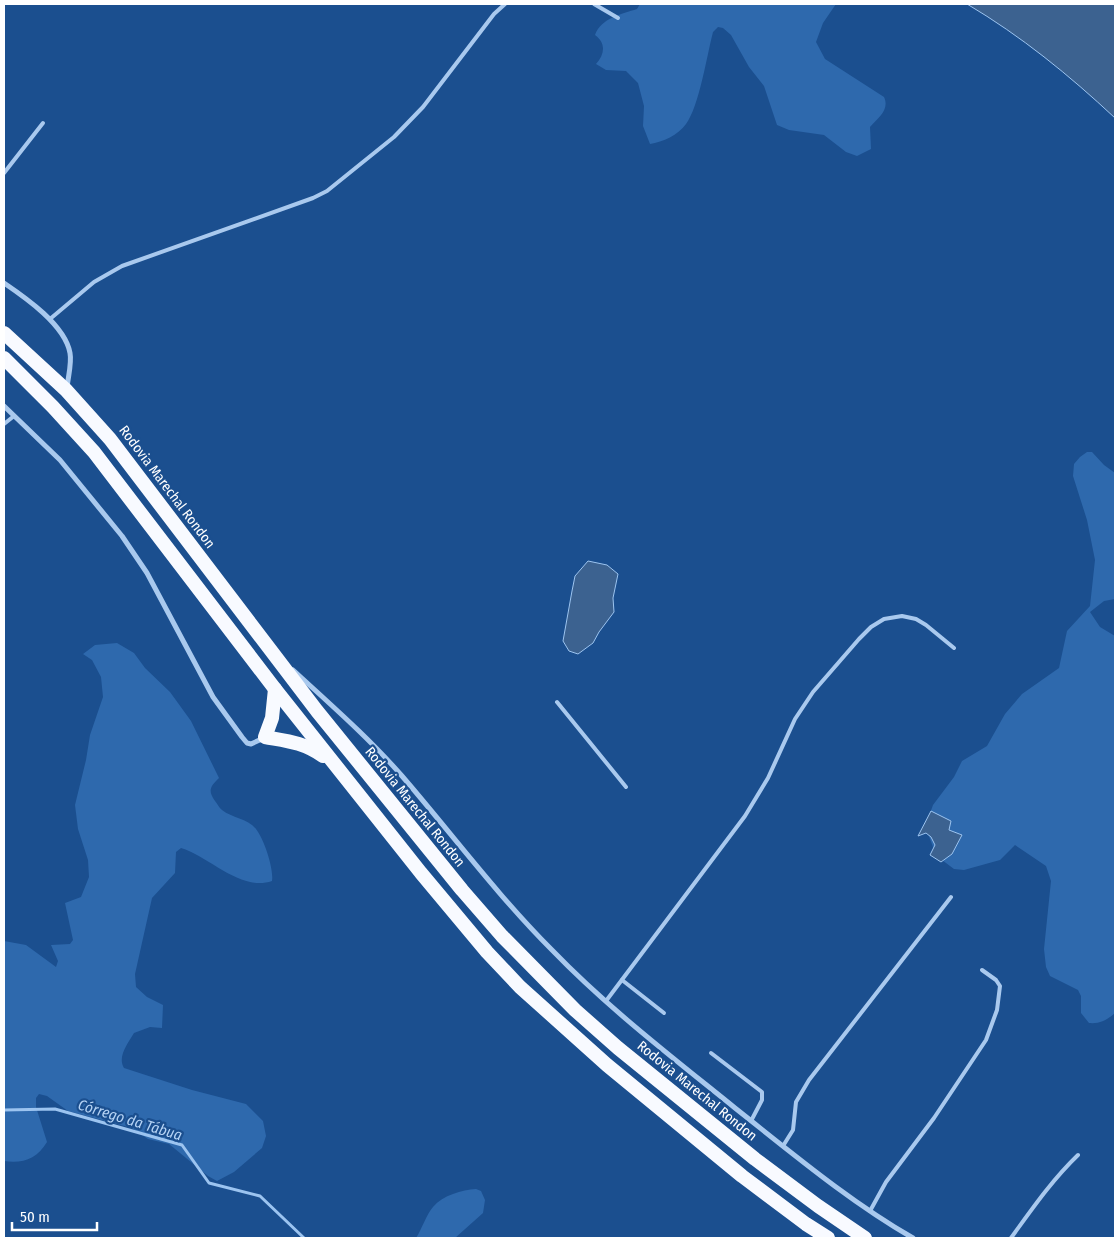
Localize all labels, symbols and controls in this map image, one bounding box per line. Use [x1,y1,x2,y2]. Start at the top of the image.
street label: Rodovia Marechal Rondon [115,422,219,552]
street label: Rodovia Marechal Rondon [361,744,469,870]
street label: Rodovia Marechal Rondon [634,1037,760,1145]
water label: Córrego da Tábua [76,1096,184,1144]
scale bar [12,1200,98,1232]
text: 50 m [20,1208,50,1226]

